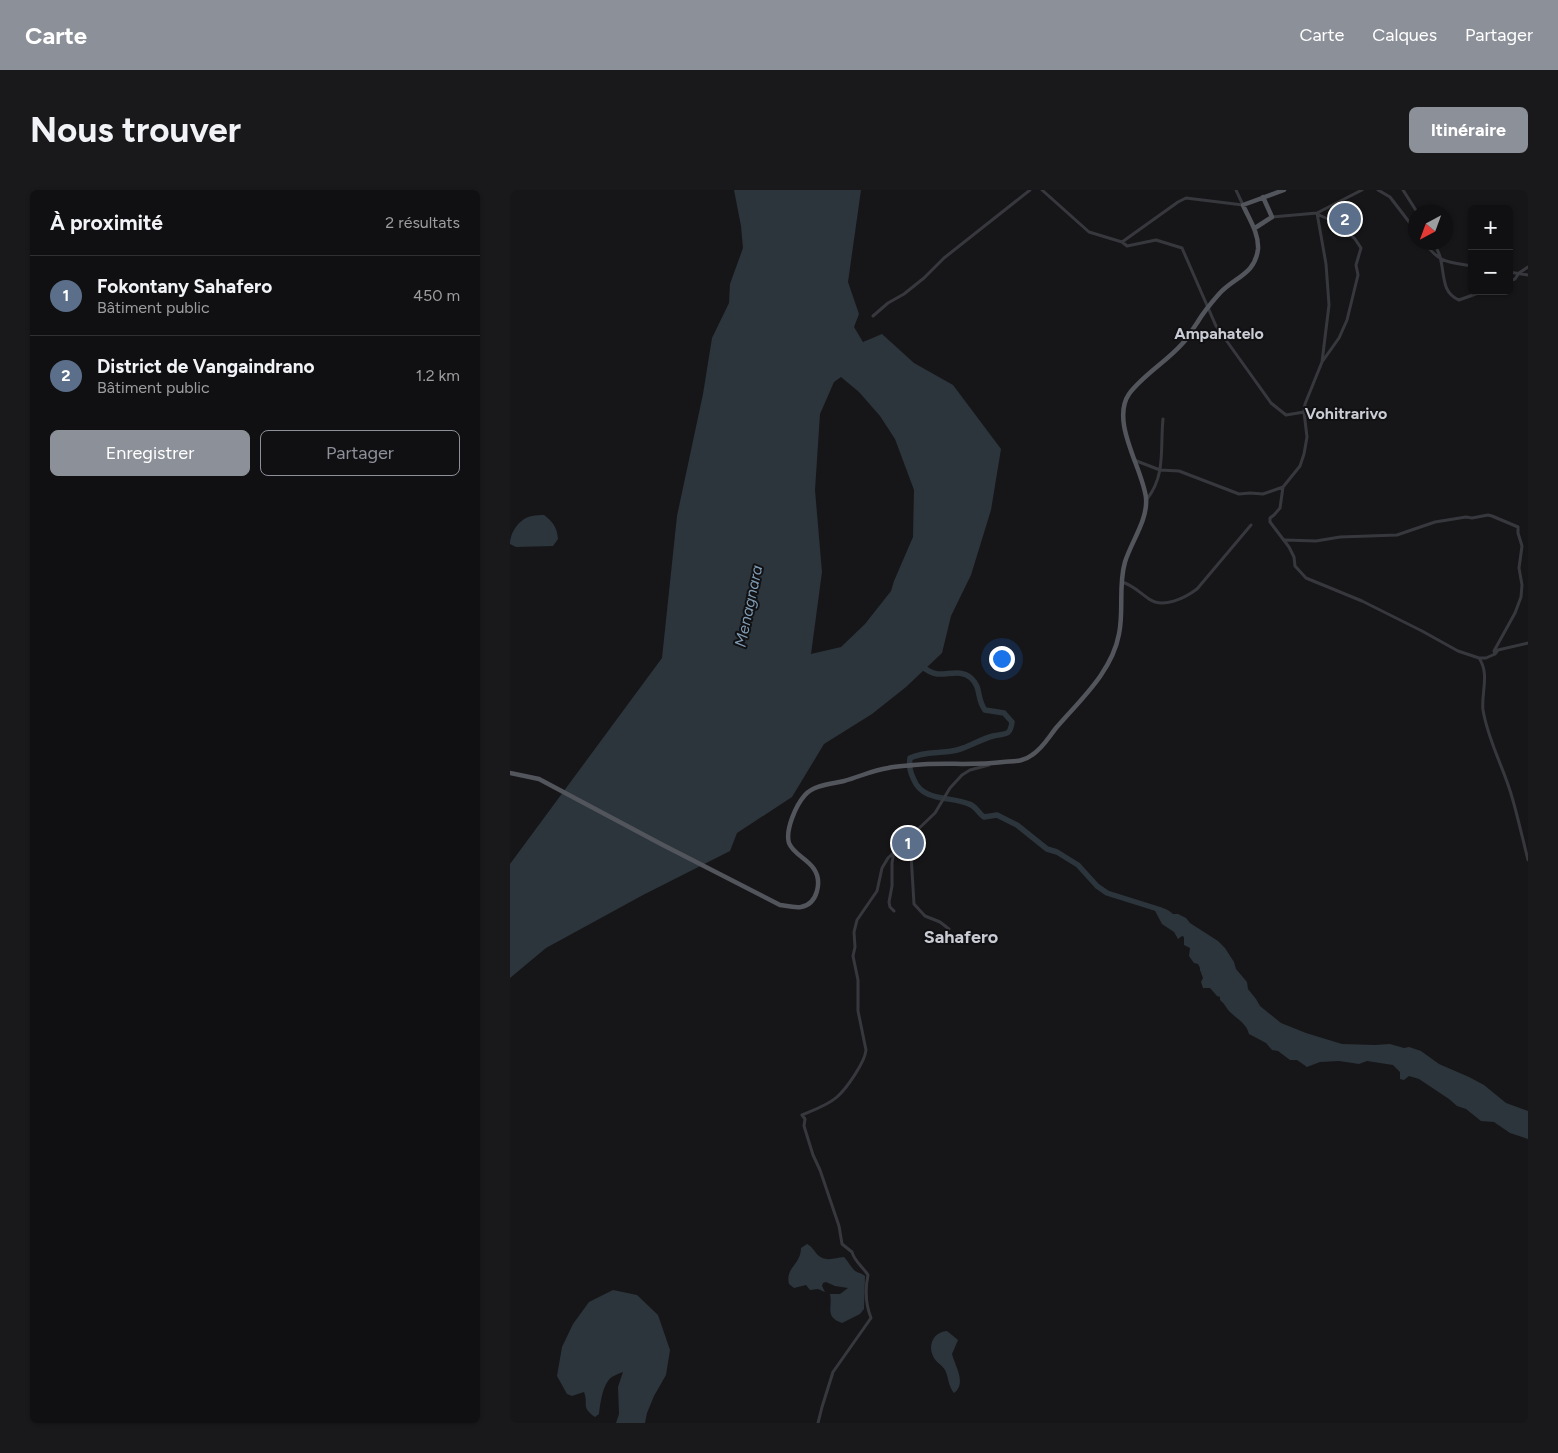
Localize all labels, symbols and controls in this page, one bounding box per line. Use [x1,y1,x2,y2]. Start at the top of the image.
text: Carte [25,21,87,50]
text: Carte [1299,24,1344,46]
text: Calques [1372,24,1437,46]
text: Partager [1465,24,1533,46]
button: Itinéraire [1409,107,1528,153]
text: Nous trouver [30,109,241,151]
pin: 2 [1329,200,1361,238]
north arrow [1408,205,1453,250]
map controls [1468,205,1513,295]
button: + [1468,205,1513,250]
text: À proximité [50,210,163,235]
text: 2 résultats [385,213,460,232]
button: − [1468,250,1513,295]
text: Fokontany Sahafero [97,275,272,298]
text: 1 [63,286,69,305]
text: 450 m [413,286,460,305]
text: Bâtiment public [97,298,210,317]
district label: Ampahatelo [1174,324,1264,343]
text: District de Vangaindrano [97,355,315,378]
text: 2 [61,366,71,385]
text: 1.2 km [416,366,460,385]
text: Bâtiment public [97,378,210,397]
district label: Vohitrarivo [1305,404,1387,423]
button: Enregistrer [50,430,250,476]
button: Partager [260,430,460,476]
water label: Menagnara [731,563,766,649]
your location [989,646,1015,672]
pin: 1 [892,824,924,862]
district label: Sahafero [924,926,998,948]

